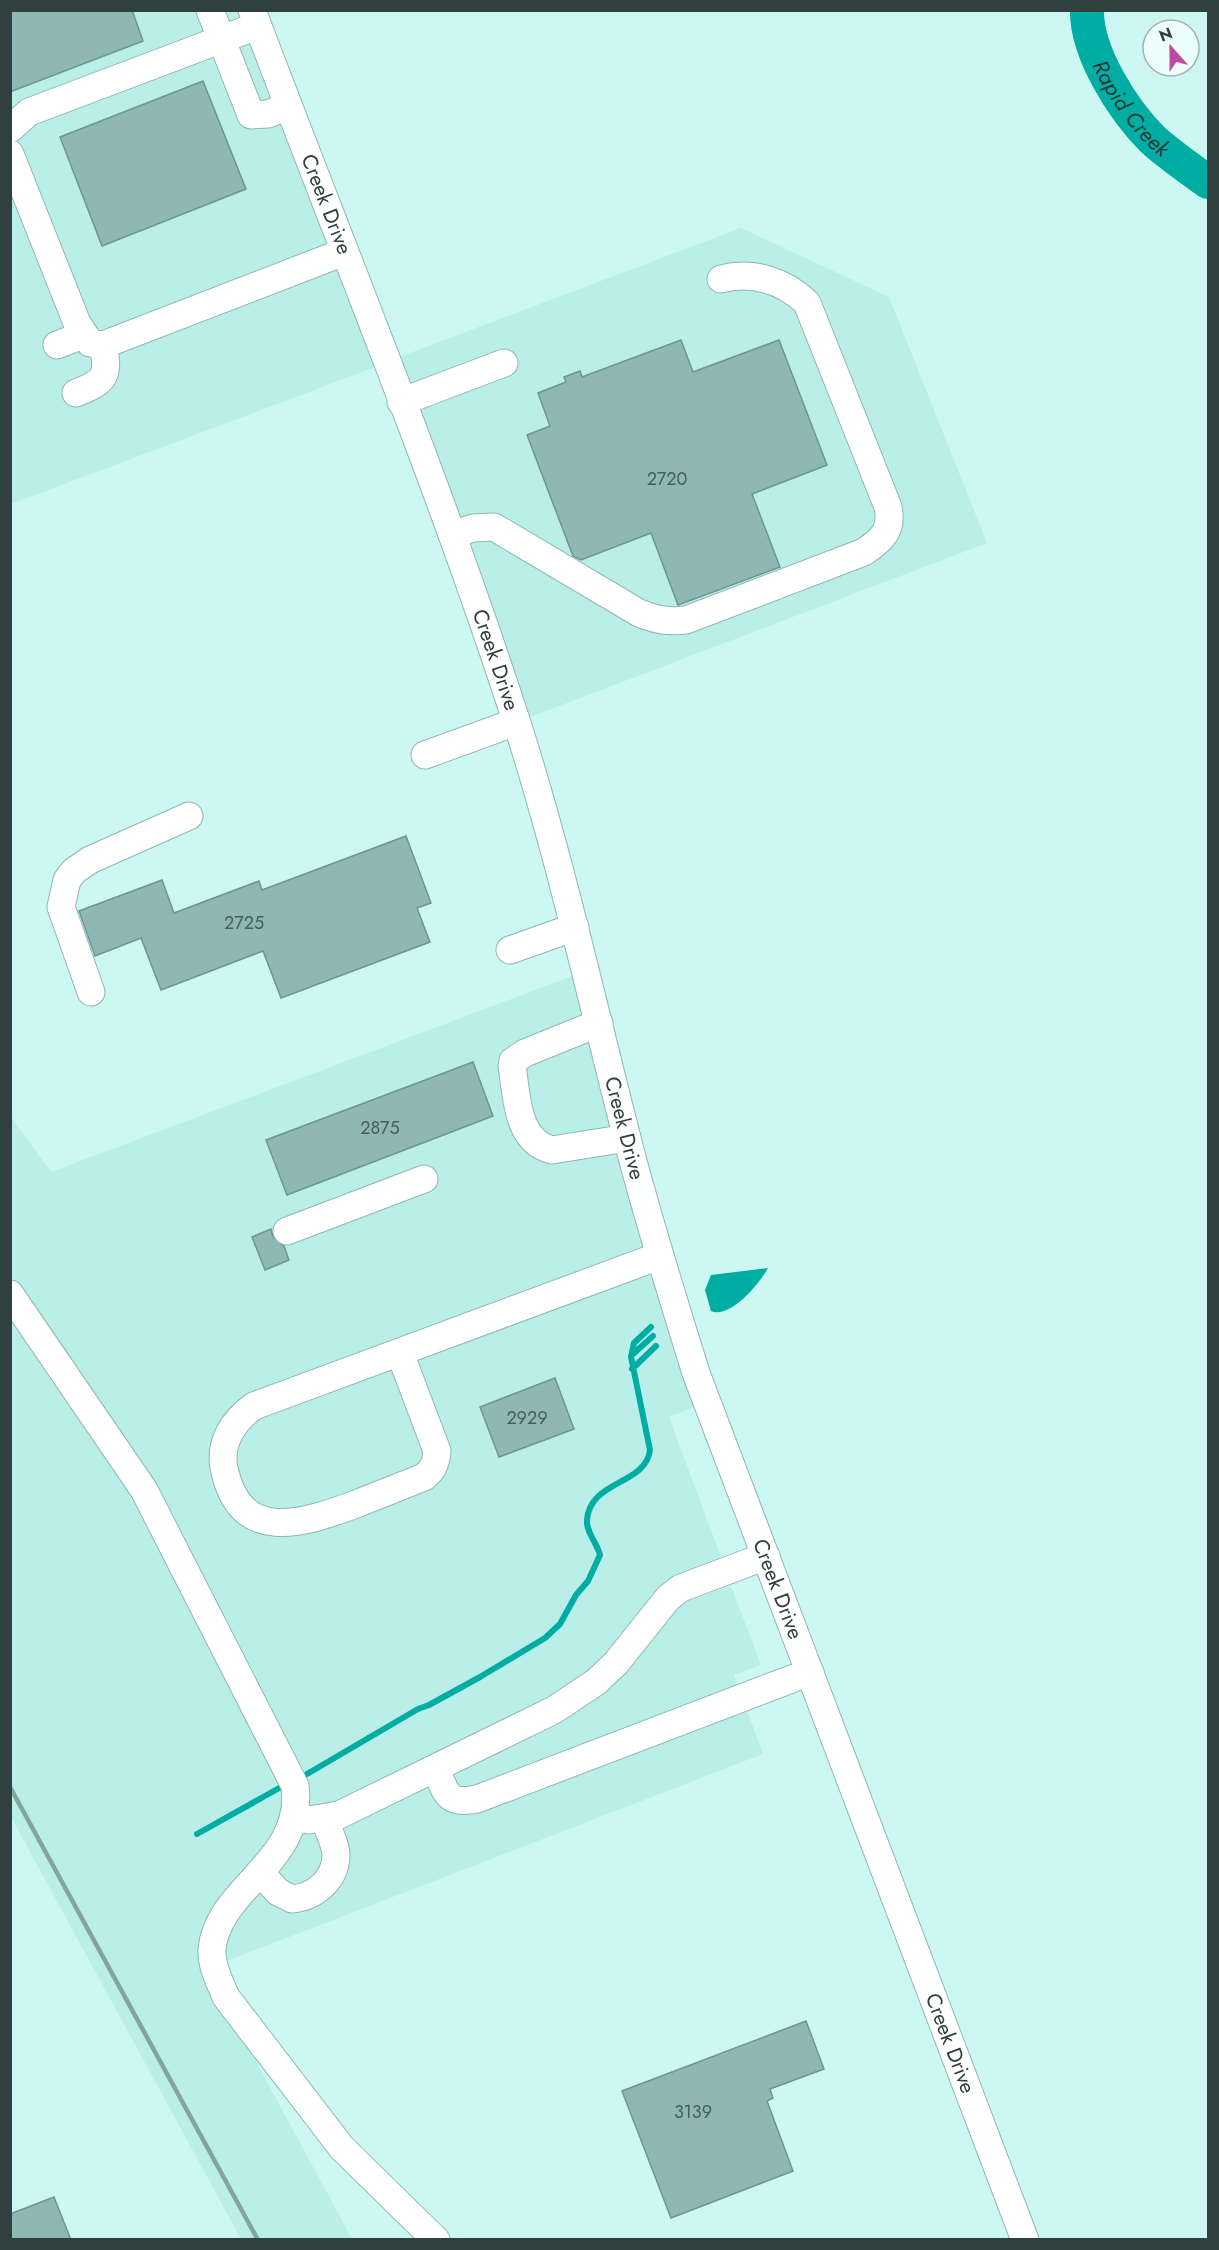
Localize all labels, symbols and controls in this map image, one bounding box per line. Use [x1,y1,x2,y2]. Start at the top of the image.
north arrow [1141,18,1201,78]
text: N [1156,21,1176,47]
water label: Rapid Creek [1085,54,1178,165]
street label: Creek Drive [294,150,360,259]
house number: 2720 [647,466,688,492]
street label: Creek Drive [465,605,527,714]
house number: 2725 [224,910,264,936]
street label: Creek Drive [597,1073,652,1183]
house number: 2875 [360,1115,400,1141]
house number: 2929 [506,1405,548,1431]
street label: Creek Drive [745,1534,811,1644]
street label: Creek Drive [918,1989,983,2098]
house number: 3139 [674,2099,712,2125]

